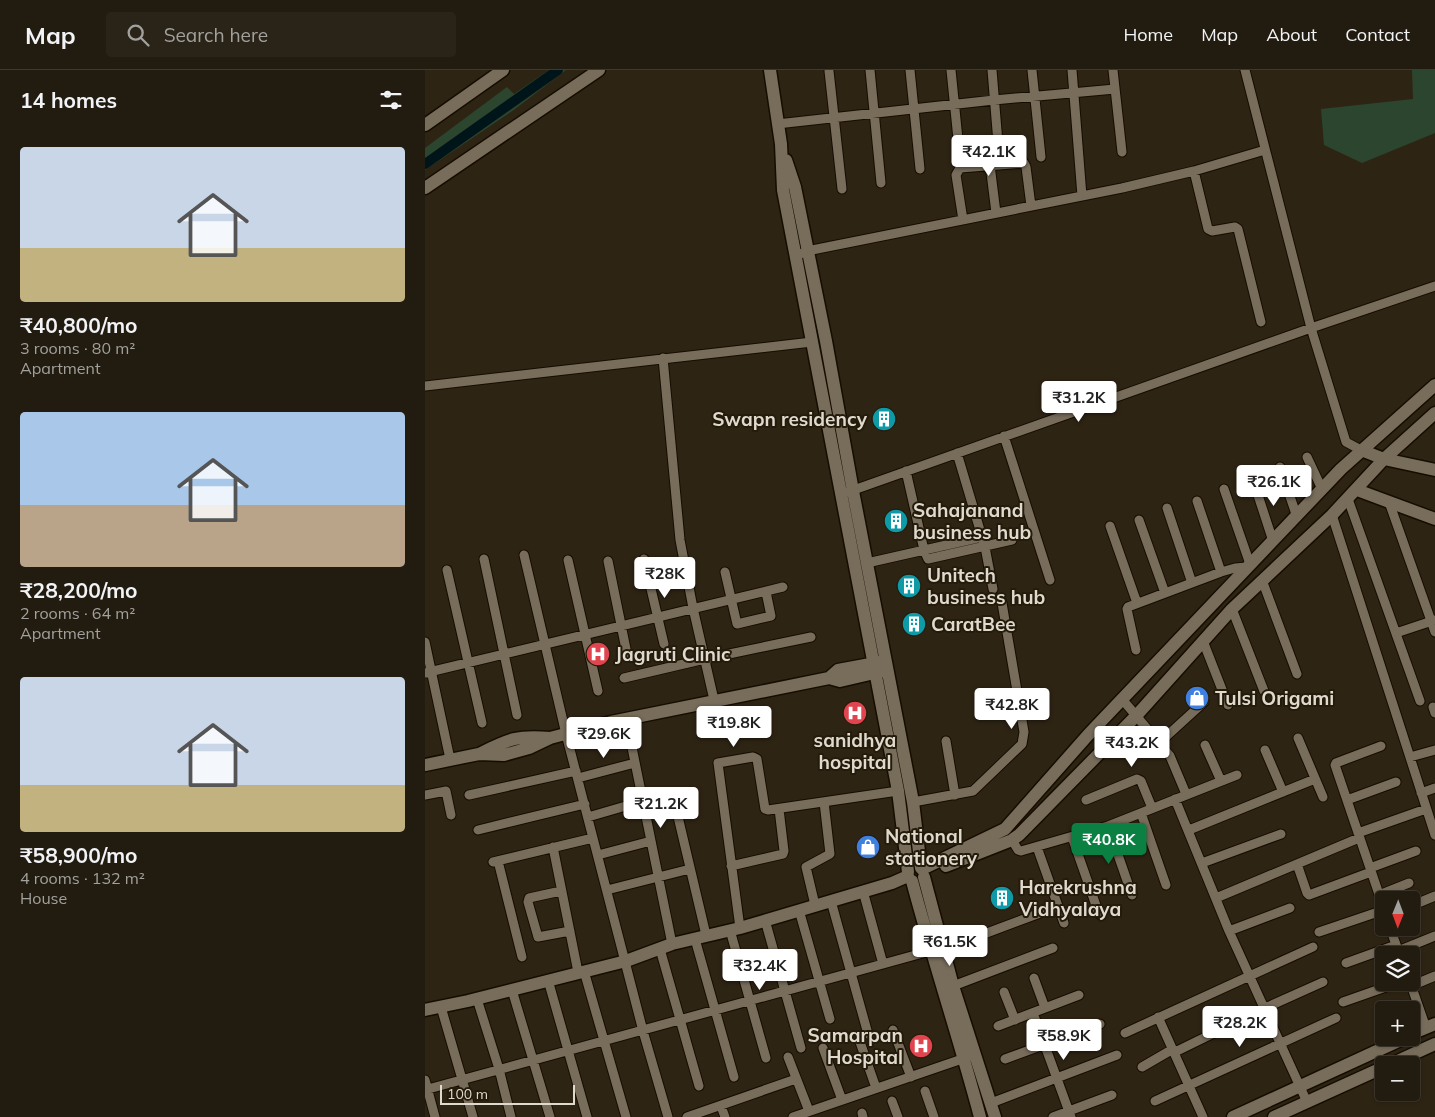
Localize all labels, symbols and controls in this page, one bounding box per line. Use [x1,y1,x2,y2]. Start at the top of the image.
search box [106,12,456,57]
text: Map [25,20,76,50]
icon: search [124,21,152,49]
text: Search here [164,23,268,47]
text: Home [1123,23,1173,46]
text: Map [1201,23,1238,46]
text: About [1266,23,1317,46]
text: Contact [1345,23,1410,46]
icon: filters [377,86,405,114]
text: 14 homes [20,87,117,113]
pin: ₹42.1K [948,134,1030,177]
text: ₹42.1K [962,141,1016,161]
icon: home [168,180,258,270]
text: ₹40,800/mo [20,312,138,338]
text: 3 rooms · 80 m² [20,338,135,358]
text: Apartment [20,358,101,378]
pin: ₹31.2K [1038,380,1120,423]
text: ₹31.2K [1052,387,1106,407]
building icon: Swapn residency [871,406,897,432]
place label: Swapn residency [712,407,868,431]
icon: home [168,445,258,535]
pin: ₹26.1K [1233,464,1315,507]
text: ₹26.1K [1247,471,1301,491]
place label: Sahajanand business hub [913,498,1031,544]
building icon: Sahajanand business hub [883,508,909,534]
pin: ₹28K [635,556,695,599]
text: ₹28K [645,563,685,583]
place label: Unitech business hub [927,563,1045,609]
building icon: Unitech business hub [896,573,922,599]
text: ₹28,200/mo [20,577,138,603]
text: 2 rooms · 64 m² [20,603,135,623]
building icon: CaratBee [901,611,927,637]
place label: CaratBee [931,612,1016,636]
text: Apartment [20,623,101,643]
hospital icon: Jagruti Clinic [585,641,611,667]
place label: Jagruti Clinic [615,642,731,666]
shop icon: Tulsi Origami [1184,685,1210,711]
place label: Tulsi Origami [1215,686,1334,710]
pin: ₹42.8K [971,688,1053,730]
text: ₹42.8K [985,694,1039,714]
hospital icon: sanidhya hospital [842,700,868,726]
pin: ₹19.8K [693,706,775,748]
icon: home [168,710,258,800]
text: ₹19.8K [707,712,761,732]
pin: ₹29.6K [563,716,645,759]
text: ₹29.6K [577,723,631,743]
pin: ₹43.2K [1091,726,1173,768]
place label: sanidhya hospital [814,728,896,774]
text: ₹43.2K [1105,732,1159,752]
pin: ₹21.2K [620,786,702,829]
text: ₹21.2K [634,793,688,813]
pin: ₹40.8K [1068,822,1150,865]
place label: National stationery [885,824,978,870]
text: ₹40.8K [1082,829,1136,849]
shop icon: National stationery [855,834,881,860]
text: ₹58,900/mo [20,842,138,868]
text: 4 rooms · 132 m² [20,868,145,888]
place label: Harekrushna Vidhyalaya [1018,875,1137,921]
building icon: Harekrushna Vidhyalaya [989,885,1015,911]
text: House [20,888,67,908]
north arrow [1375,891,1420,936]
map controls [1375,891,1420,1101]
pin: ₹61.5K [909,924,991,967]
text: ₹61.5K [923,931,977,951]
button: layers [1375,946,1420,991]
pin: ₹32.4K [719,948,801,991]
text: ₹32.4K [733,955,787,975]
button: + [1375,1001,1420,1046]
pin: ₹28.2K [1199,1006,1281,1048]
text: ₹28.2K [1213,1012,1267,1032]
pin: ₹58.9K [1023,1018,1105,1061]
place label: Samarpan Hospital [808,1023,903,1069]
text: ₹58.9K [1037,1025,1091,1045]
hospital icon: Samarpan Hospital [908,1033,934,1059]
button: − [1375,1056,1420,1101]
scale bar [440,1082,575,1105]
text: 100 m [447,1085,488,1103]

